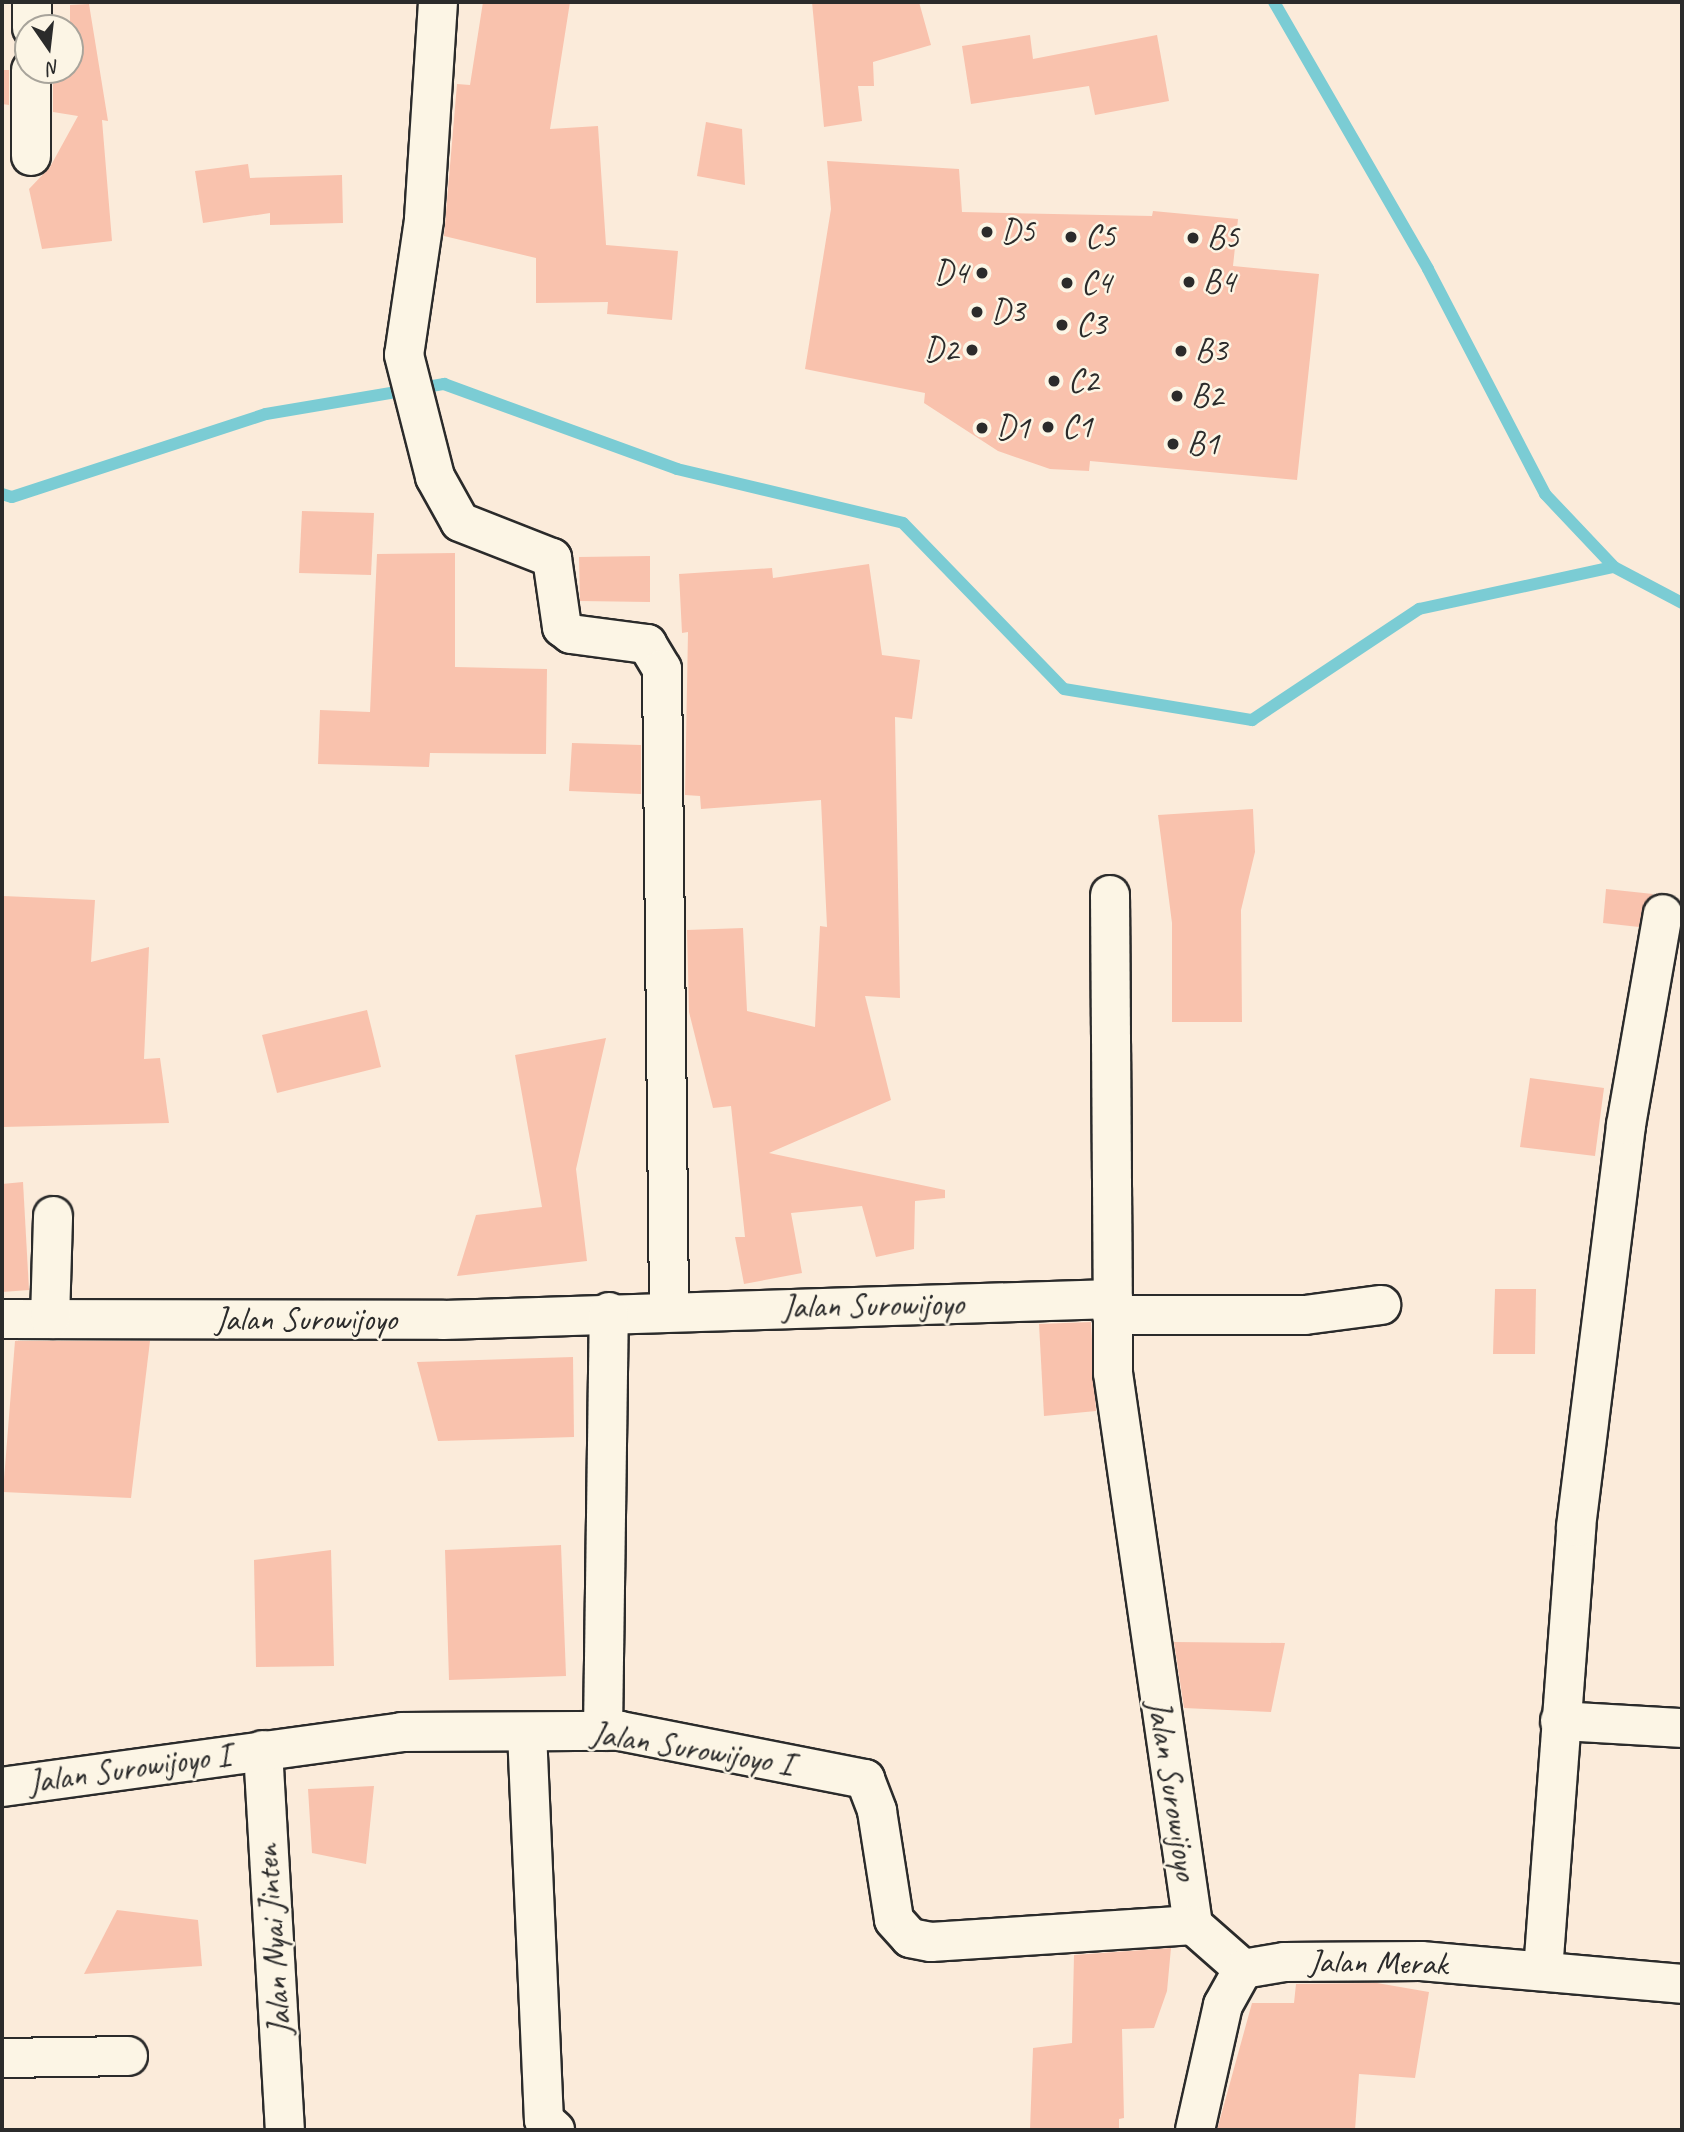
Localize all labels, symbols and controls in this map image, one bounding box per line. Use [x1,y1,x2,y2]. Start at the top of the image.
north arrow [14,14,84,84]
text: N [45,54,62,81]
place label: D5 [1001,212,1035,252]
place label: C5 [1085,217,1115,257]
place label: B5 [1207,218,1239,258]
marker: D5 [979,224,995,240]
marker: C5 [1063,229,1079,245]
marker: B5 [1185,230,1201,246]
place label: D4 [934,253,968,293]
place label: B4 [1203,262,1235,302]
place label: C4 [1081,263,1111,303]
marker: D4 [974,265,990,281]
marker: B4 [1181,274,1197,290]
marker: C4 [1059,275,1075,291]
place label: D3 [991,292,1025,332]
marker: D3 [969,304,985,320]
place label: C3 [1076,305,1106,345]
marker: C3 [1054,317,1070,333]
place label: D2 [924,330,958,370]
place label: B3 [1195,331,1227,371]
marker: D2 [964,342,980,358]
marker: B3 [1173,343,1189,359]
place label: C2 [1068,361,1098,401]
marker: C2 [1046,373,1062,389]
place label: B2 [1191,376,1223,416]
marker: B2 [1169,388,1185,404]
place label: C1 [1062,407,1092,447]
place label: D1 [996,408,1030,448]
marker: C1 [1040,419,1056,435]
marker: D1 [974,420,990,436]
place label: B1 [1187,424,1219,464]
marker: B1 [1165,436,1181,452]
street label: Jalan Surowijoyo [782,1285,964,1327]
street label: Jalan Surowijoyo [215,1300,397,1340]
street label: Jalan Surowijoyo [1138,1697,1206,1883]
street label: Jalan Surowijoyo I [589,1714,795,1784]
street label: Jalan Surowijoyo I [26,1735,232,1803]
street label: Jalan Nyai Jinten [248,1842,300,2038]
street label: Jalan Merak [1309,1942,1447,1984]

